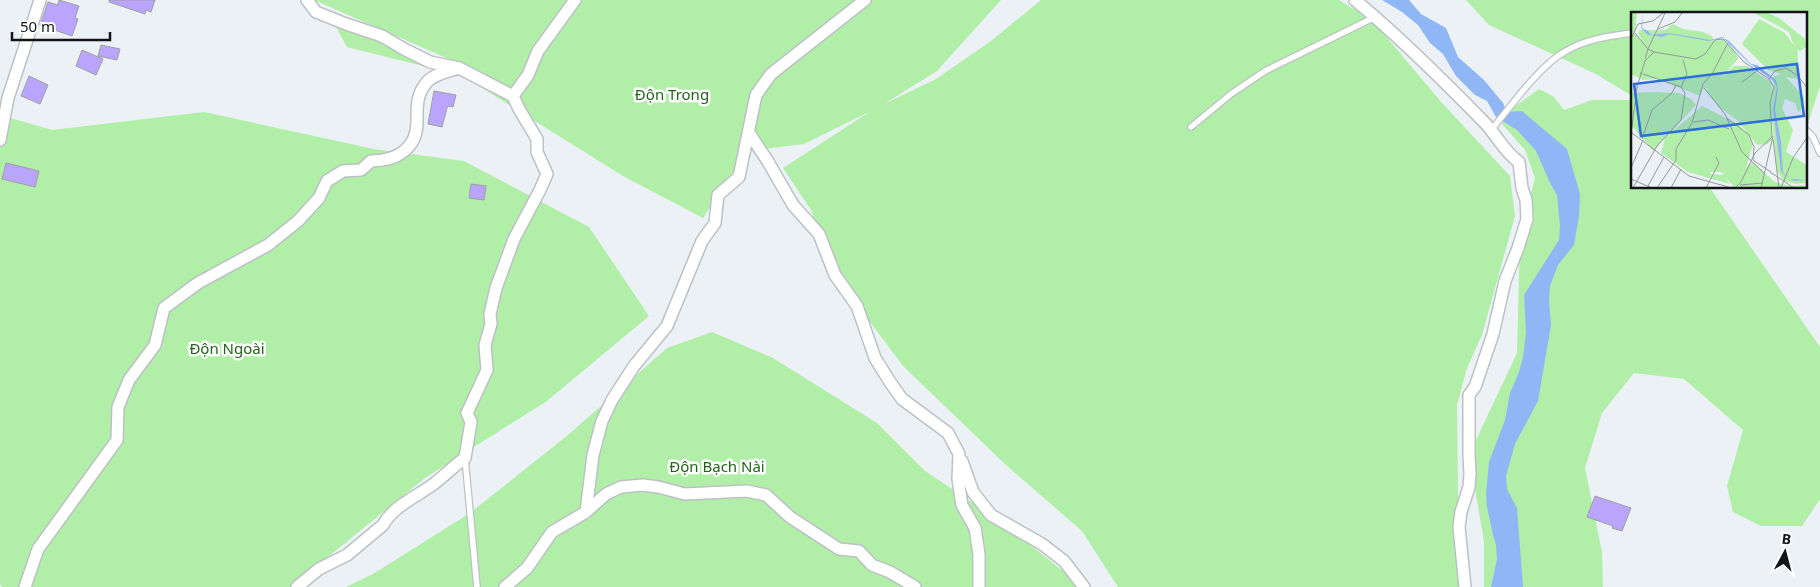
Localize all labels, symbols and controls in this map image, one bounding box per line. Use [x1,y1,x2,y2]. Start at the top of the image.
scale bar [12,10,110,42]
inset map [1631,12,1808,189]
text: 50 m [20,16,55,36]
park label: Độn Trong [635,84,709,104]
park label: Độn Ngoài [189,338,265,358]
park label: Độn Bạch Nài [669,456,765,476]
north arrow [1760,527,1810,577]
text: B [1781,529,1792,549]

